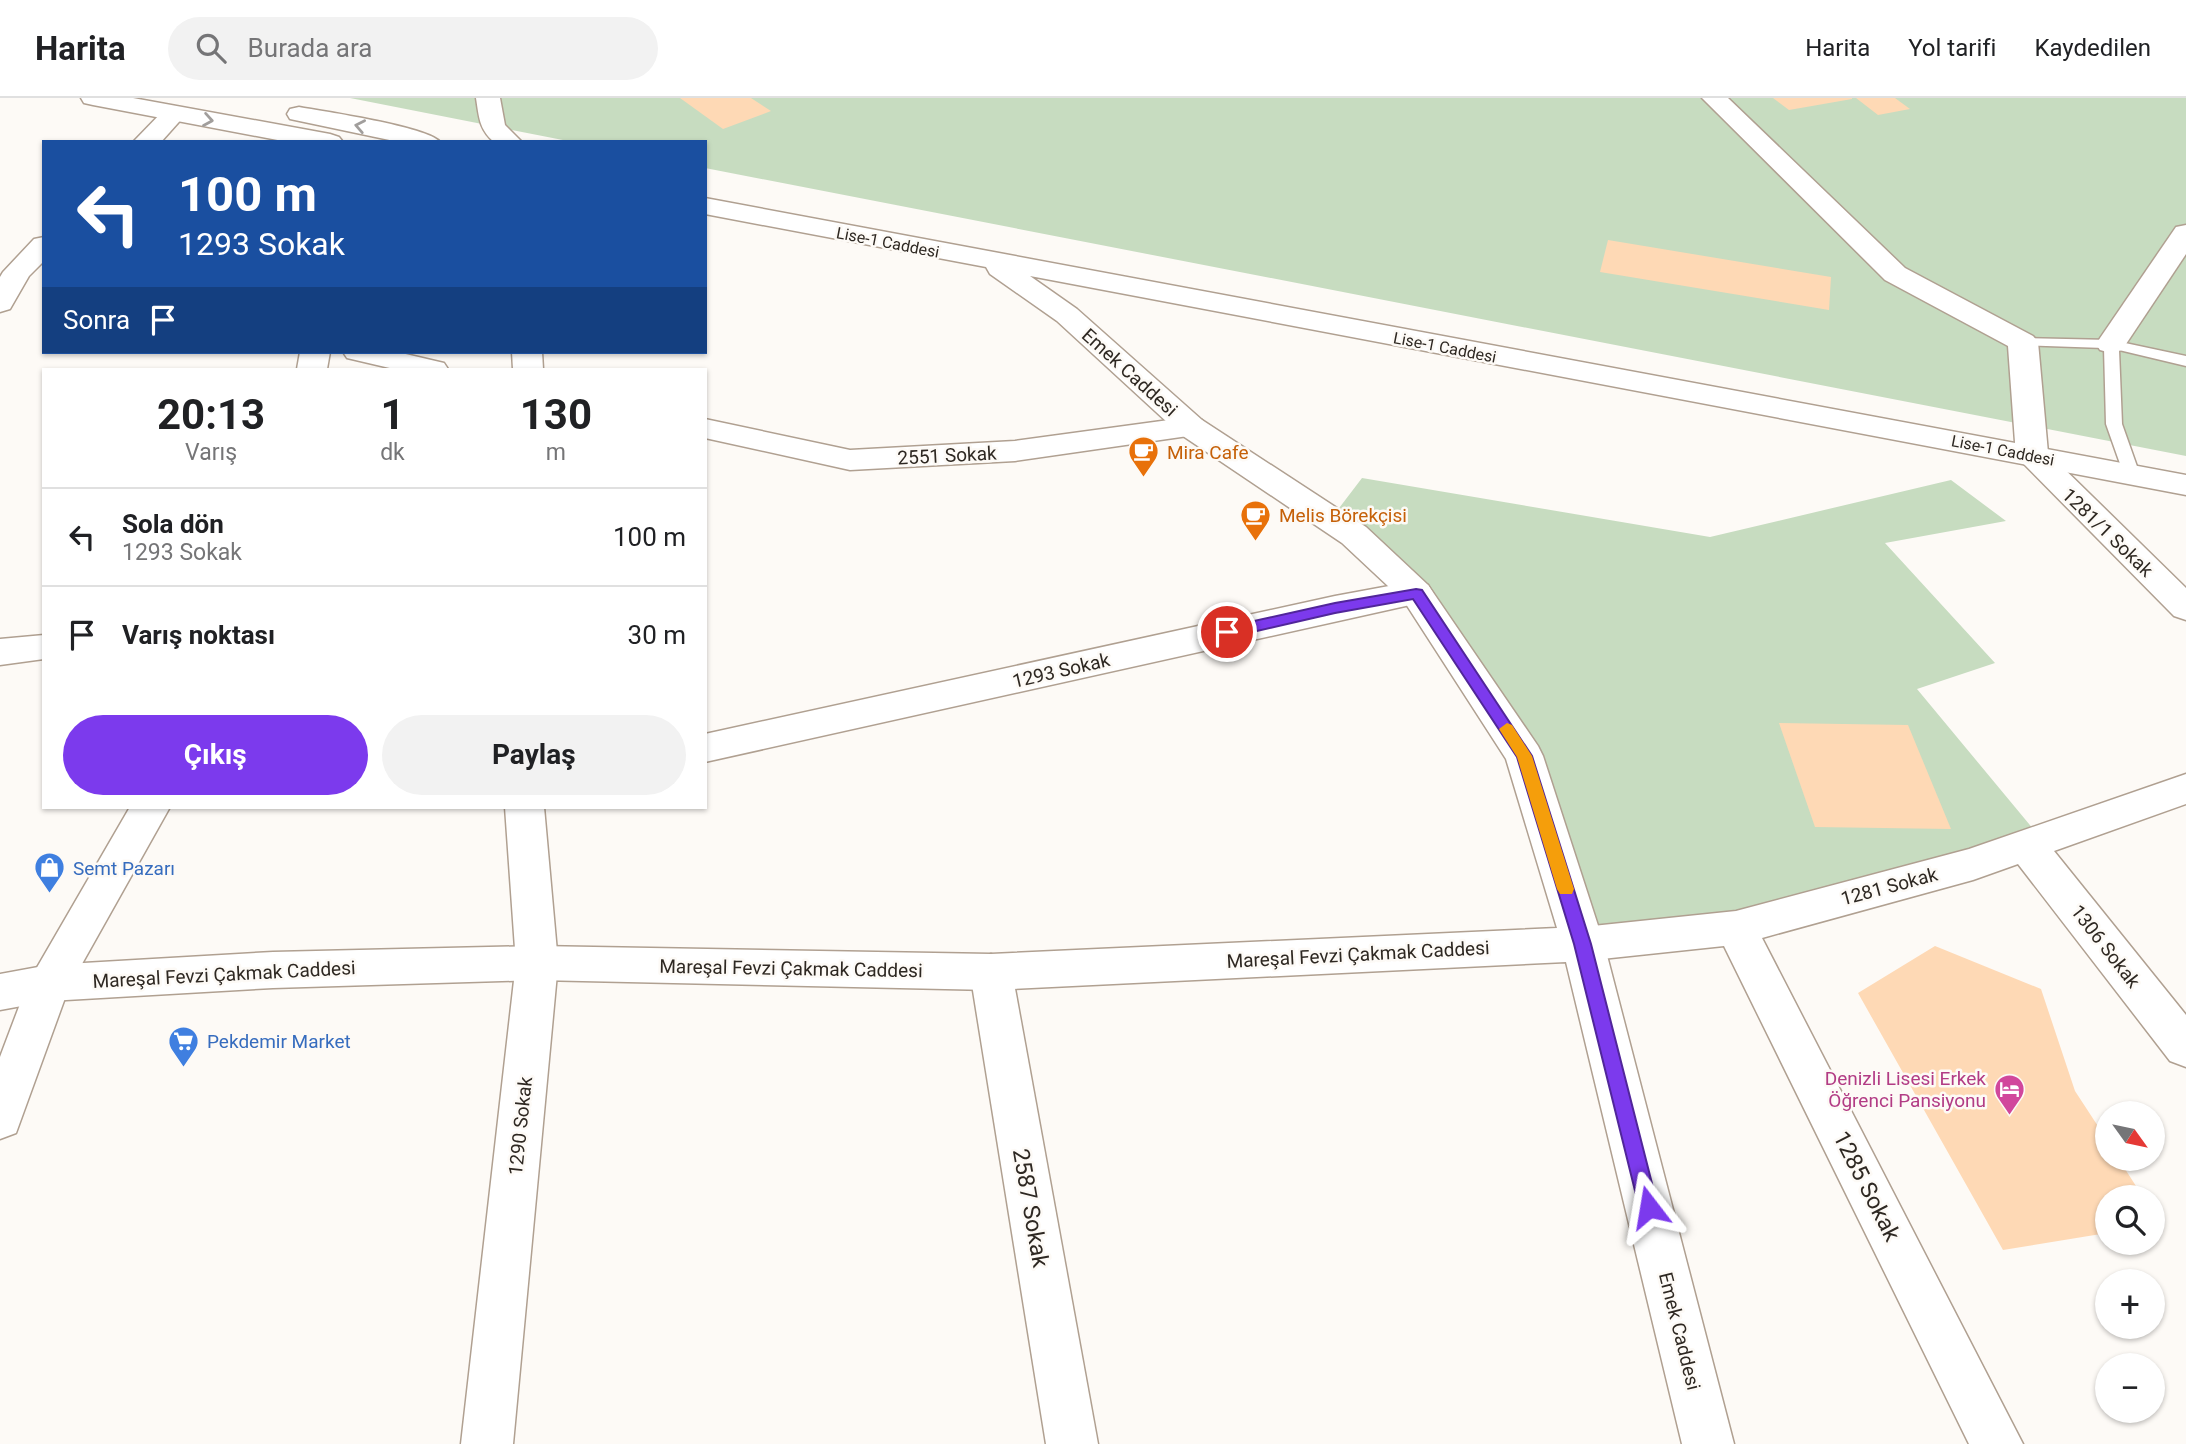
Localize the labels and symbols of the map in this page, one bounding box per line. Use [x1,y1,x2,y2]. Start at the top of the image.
one-way arrow [202,112,214,127]
one-way arrow [354,119,366,134]
street label: Lise-1 Caddesi [835,223,941,262]
street label: Emek Caddesi [1077,324,1182,421]
street label: Lise-1 Caddesi [1392,328,1498,367]
street label: Lise-1 Caddesi [1950,431,2056,470]
cafe icon: Mira Cafe [1127,435,1161,479]
street label: 2551 Sokak [897,441,997,470]
place label: Mira Cafe [1167,441,1248,464]
street label: 1281/1 Sokak [2057,483,2158,582]
cafe icon: Melis Börekçisi [1239,498,1273,542]
place label: Melis Börekçisi [1279,504,1407,527]
pin [1197,602,1257,662]
street label: 1293 Sokak [1010,648,1112,693]
shop icon: Semt Pazarı [33,851,67,895]
place label: Semt Pazarı [73,857,175,880]
street label: 1281 Sokak [1838,862,1940,910]
street label: 1306 Sokak [2066,900,2145,993]
street label: Mareşal Fevzi Çakmak Caddesi [1226,936,1490,973]
street label: Mareşal Fevzi Çakmak Caddesi [659,955,923,982]
street label: Mareşal Fevzi Çakmak Caddesi [92,956,356,993]
supermarket icon: Pekdemir Market [167,1024,201,1068]
place label: Pekdemir Market [207,1030,351,1053]
place label: Denizli Lisesi Erkek Öğrenci Pansiyonu [1825,1067,1986,1112]
hotel icon: Denizli Lisesi Erkek Öğrenci Pansiyonu [1992,1072,2026,1116]
street label: 1290 Sokak [504,1075,537,1177]
north arrow [2095,1101,2165,1171]
street label: 1285 Sokak [1827,1127,1906,1246]
street label: 2587 Sokak [1007,1147,1054,1270]
position arrow [1612,1170,1686,1244]
street label: Emek Caddesi [1654,1270,1705,1392]

